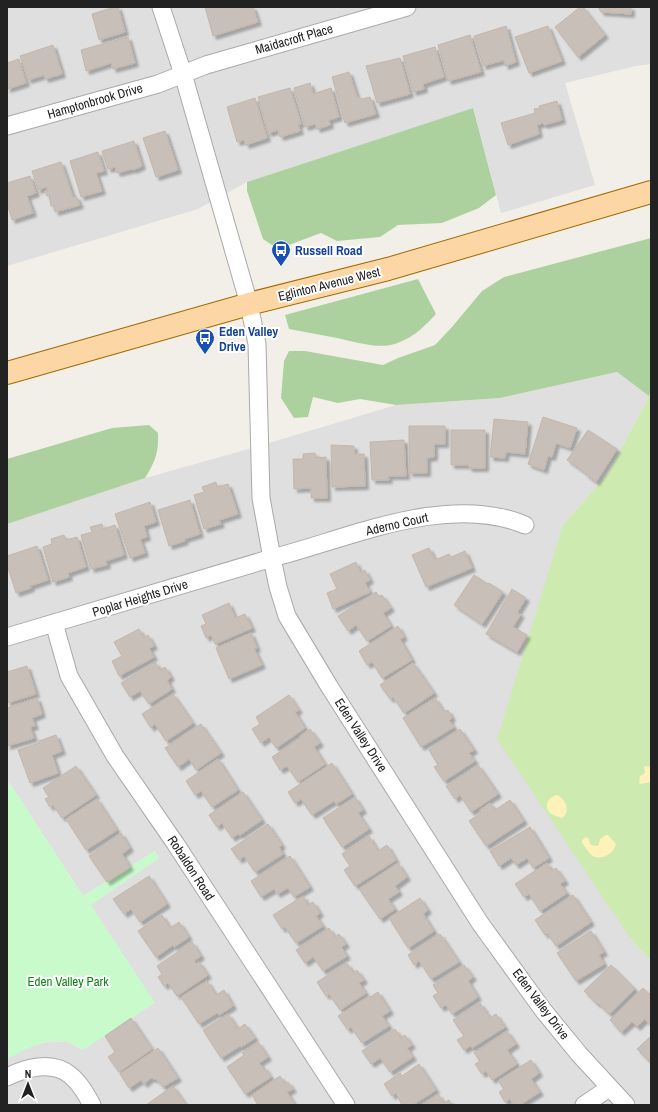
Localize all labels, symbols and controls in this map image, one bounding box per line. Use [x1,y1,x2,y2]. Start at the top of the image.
street label: Maidacroft Place [253,20,335,58]
street label: Hamptonbrook Drive [45,79,145,123]
bus stop icon: Russell Road [270,239,292,267]
place label: Russell Road [295,242,363,259]
street label: Eglinton Avenue West [276,263,382,305]
place label: Eden Valley Drive [219,323,278,355]
bus stop icon: Eden Valley Drive [194,327,216,355]
street label: Aderno Court [363,509,430,540]
street label: Poplar Heights Drive [90,575,190,621]
street label: Eden Valley Drive [331,695,391,775]
street label: Robaldon Road [164,832,218,904]
street label: Eden Valley Drive [509,965,573,1043]
park label: Eden Valley Park [28,973,109,990]
north arrow [8,1064,48,1104]
text: N [25,1067,31,1081]

